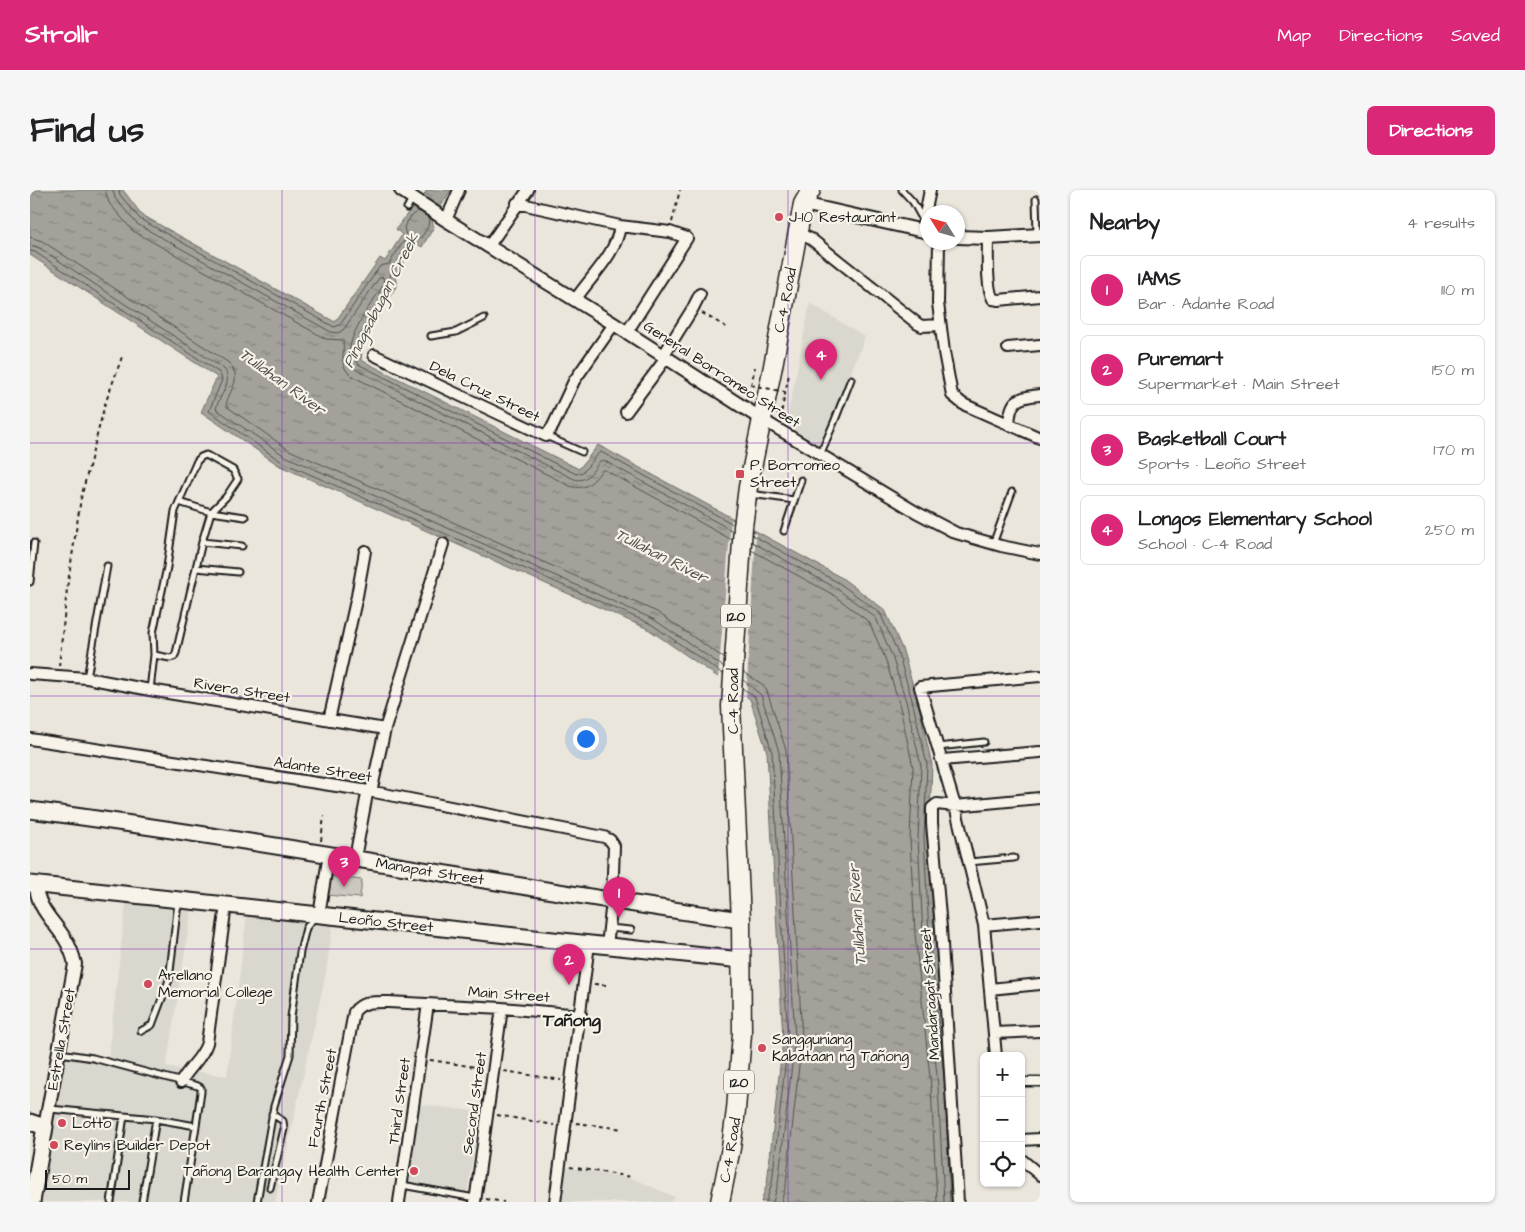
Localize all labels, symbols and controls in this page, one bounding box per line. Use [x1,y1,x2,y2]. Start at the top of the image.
text: Strollr [25,18,98,52]
text: Map [1277,23,1311,48]
text: Directions [1339,23,1423,48]
text: Saved [1451,23,1500,48]
text: Find us [30,106,144,155]
button: Directions [1367,106,1495,155]
north arrow [920,205,965,250]
place label: J-10 Restaurant [789,207,896,228]
text: Nearby [1090,208,1160,237]
marker: J-10 Restaurant [773,211,785,223]
text: 4 results [1407,212,1475,234]
water label: Pinagsabugan Creek [337,228,426,372]
street label: C-4 Road [769,265,802,334]
text: IAMS [1138,266,1181,293]
text: 1 [1106,279,1108,301]
text: 110 m [1441,279,1474,301]
text: Bar · Adante Road [1138,293,1274,315]
street label: General Borromeo Street [639,316,804,433]
pin: 4 [805,339,837,380]
water label: Tullahan River [235,343,332,422]
text: Puremart [1138,346,1223,373]
street label: Dela Cruz Street [426,356,543,427]
text: 2 [1102,359,1112,381]
text: 150 m [1432,359,1474,381]
text: Supermarket · Main Street [1138,373,1340,395]
text: Basketball Court [1138,426,1286,453]
text: 3 [1103,439,1111,461]
text: 170 m [1433,439,1474,461]
text: Sports · Leoño Street [1138,453,1306,475]
place label: P. Borromeo Street [750,455,841,493]
marker: P. Borromeo Street [734,468,746,480]
text: Longos Elementary School [1138,506,1372,533]
text: 4 [1102,519,1112,541]
text: 250 m [1425,519,1474,541]
water label: Tullahan River [611,523,714,590]
text: School · C-4 Road [1138,533,1272,555]
road number: 120 [721,604,751,628]
street label: C-4 Road [723,668,744,734]
street label: Rivera Street [192,673,291,708]
your location [573,726,599,752]
street label: Adante Street [272,751,373,788]
pin: 3 [328,846,360,887]
street label: Manapat Street [374,853,486,890]
water label: Tullahan River [842,861,872,966]
pin: 1 [603,877,635,918]
street label: Leoño Street [338,907,434,938]
street label: Mandaragat Street [915,927,947,1061]
pin: 2 [553,944,585,985]
place label: Arellano Memorial College [158,965,273,1004]
marker: Arellano Memorial College [142,978,154,990]
street label: Main Street [467,981,551,1008]
street label: Estrella Street [42,986,81,1092]
district label: Tañong [542,1008,602,1034]
place label: Sangguniang Kabataan ng Tañong [772,1029,909,1068]
marker: Sangguniang Kabataan ng Tañong [756,1042,768,1054]
street label: Fourth Street [303,1047,342,1149]
street label: Second Street [457,1051,492,1156]
map controls [980,1052,1025,1187]
button: + [980,1052,1025,1097]
street label: Third Street [383,1056,416,1146]
road number: 120 [724,1070,754,1094]
button: − [980,1097,1025,1142]
place label: Lotto [72,1113,112,1134]
street label: C-4 Road [714,1115,747,1184]
marker: Lotto [56,1117,68,1129]
place label: Reylins Builder Depot [64,1135,210,1157]
marker: Reylins Builder Depot [48,1139,60,1151]
button: locate [980,1142,1025,1187]
place label: Tañong Barangay Health Center [183,1161,404,1183]
marker: Tañong Barangay Health Center [408,1165,420,1177]
scale bar [45,1167,130,1190]
text: 50 m [52,1169,87,1189]

